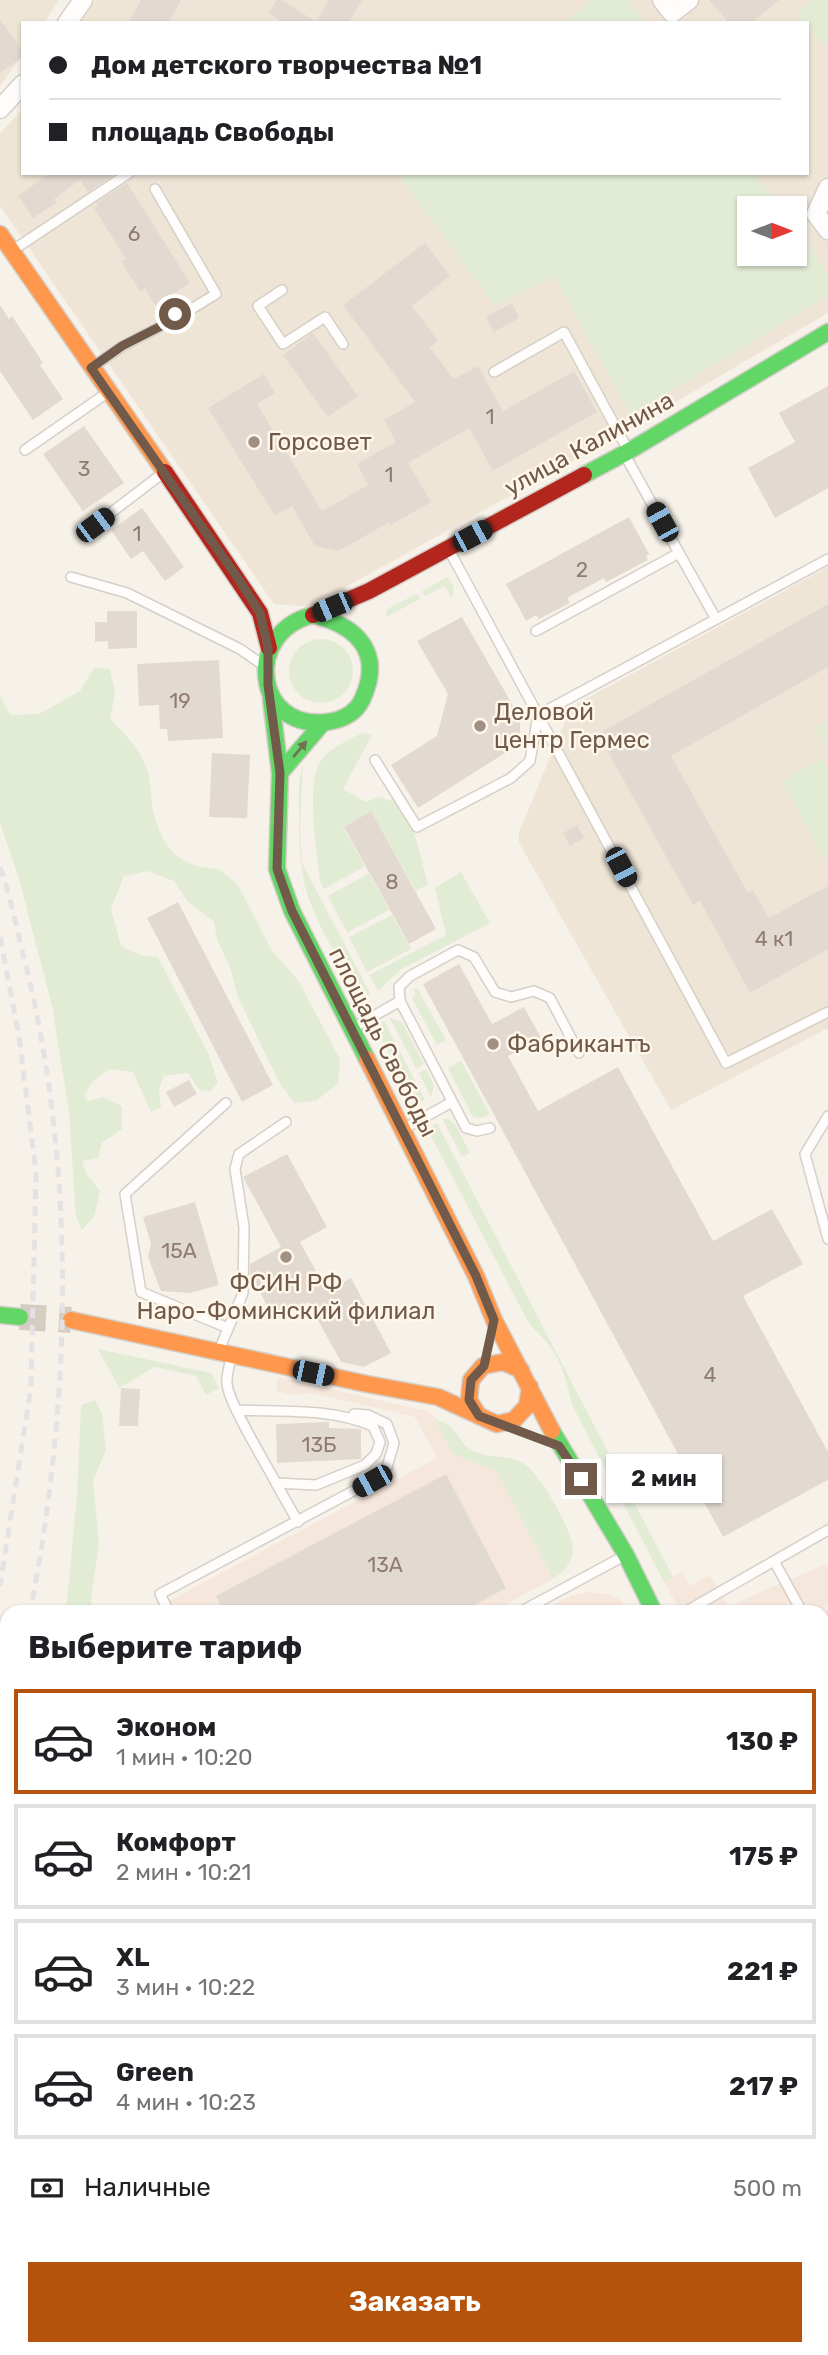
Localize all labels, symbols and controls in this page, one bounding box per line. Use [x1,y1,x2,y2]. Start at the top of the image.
text: Дом детского творчества №1 [91,50,482,81]
text: площадь Свободы [91,117,334,148]
north arrow [737,196,807,266]
map controls [737,196,807,266]
house number: 6 [128,221,140,246]
route start [159,298,191,330]
street label: улица Калинина [499,386,679,502]
house number: 1 [486,404,495,429]
place label: Горсовет [268,428,372,456]
marker: Горсовет [246,434,262,450]
house number: 3 [78,456,90,481]
house number: 1 [385,462,394,487]
car [643,499,682,545]
car [72,504,119,546]
car [449,517,496,555]
house number: 1 [133,521,142,546]
house number: 2 [576,557,588,582]
car [309,589,356,625]
house number: 19 [169,688,191,713]
place label: Деловой центр Гермес [494,698,650,754]
marker: Деловой центр Гермес [472,718,488,734]
one-way arrow [292,740,308,758]
car [602,844,641,890]
house number: 8 [385,869,399,894]
house number: 4 к1 [755,926,793,951]
street label: площадь Свободы [323,942,443,1142]
place label: Фабрикантъ [507,1030,651,1058]
marker: Фабрикантъ [485,1036,501,1052]
house number: 15А [161,1238,197,1263]
marker: ФСИН РФ Наро-Фоминский филиал [278,1249,294,1265]
place label: ФСИН РФ Наро-Фоминский филиал [137,1269,435,1325]
car [291,1358,336,1388]
house number: 4 [703,1362,717,1387]
house number: 13Б [301,1432,337,1457]
callout: 2 мин [606,1454,721,1504]
car [349,1462,396,1500]
route end [565,1463,597,1495]
text: 2 мин [631,1464,697,1492]
house number: 13А [367,1552,403,1577]
text: Выберите тариф [28,1628,302,1666]
icon: car [32,1710,95,1773]
text: Эконом [116,1712,216,1743]
text: 130 ₽ [726,1726,798,1757]
text: 1 мин · 10:20 [116,1743,252,1771]
icon: car [32,1825,95,1888]
text: Комфорт [116,1827,236,1858]
text: 175 ₽ [729,1841,798,1872]
text: 2 мин · 10:21 [116,1858,251,1886]
icon: car [32,1940,95,2003]
text: XL [116,1942,149,1973]
text: 221 ₽ [727,1956,798,1987]
text: 3 мин · 10:22 [116,1973,255,2001]
icon: car [32,2055,95,2118]
text: Green [116,2057,194,2088]
text: 217 ₽ [729,2071,798,2102]
text: 4 мин · 10:23 [116,2088,256,2116]
icon: cash [28,2169,66,2207]
text: Наличные [84,2172,211,2203]
text: 500 m [733,2174,802,2202]
button: Заказать [28,2262,802,2342]

